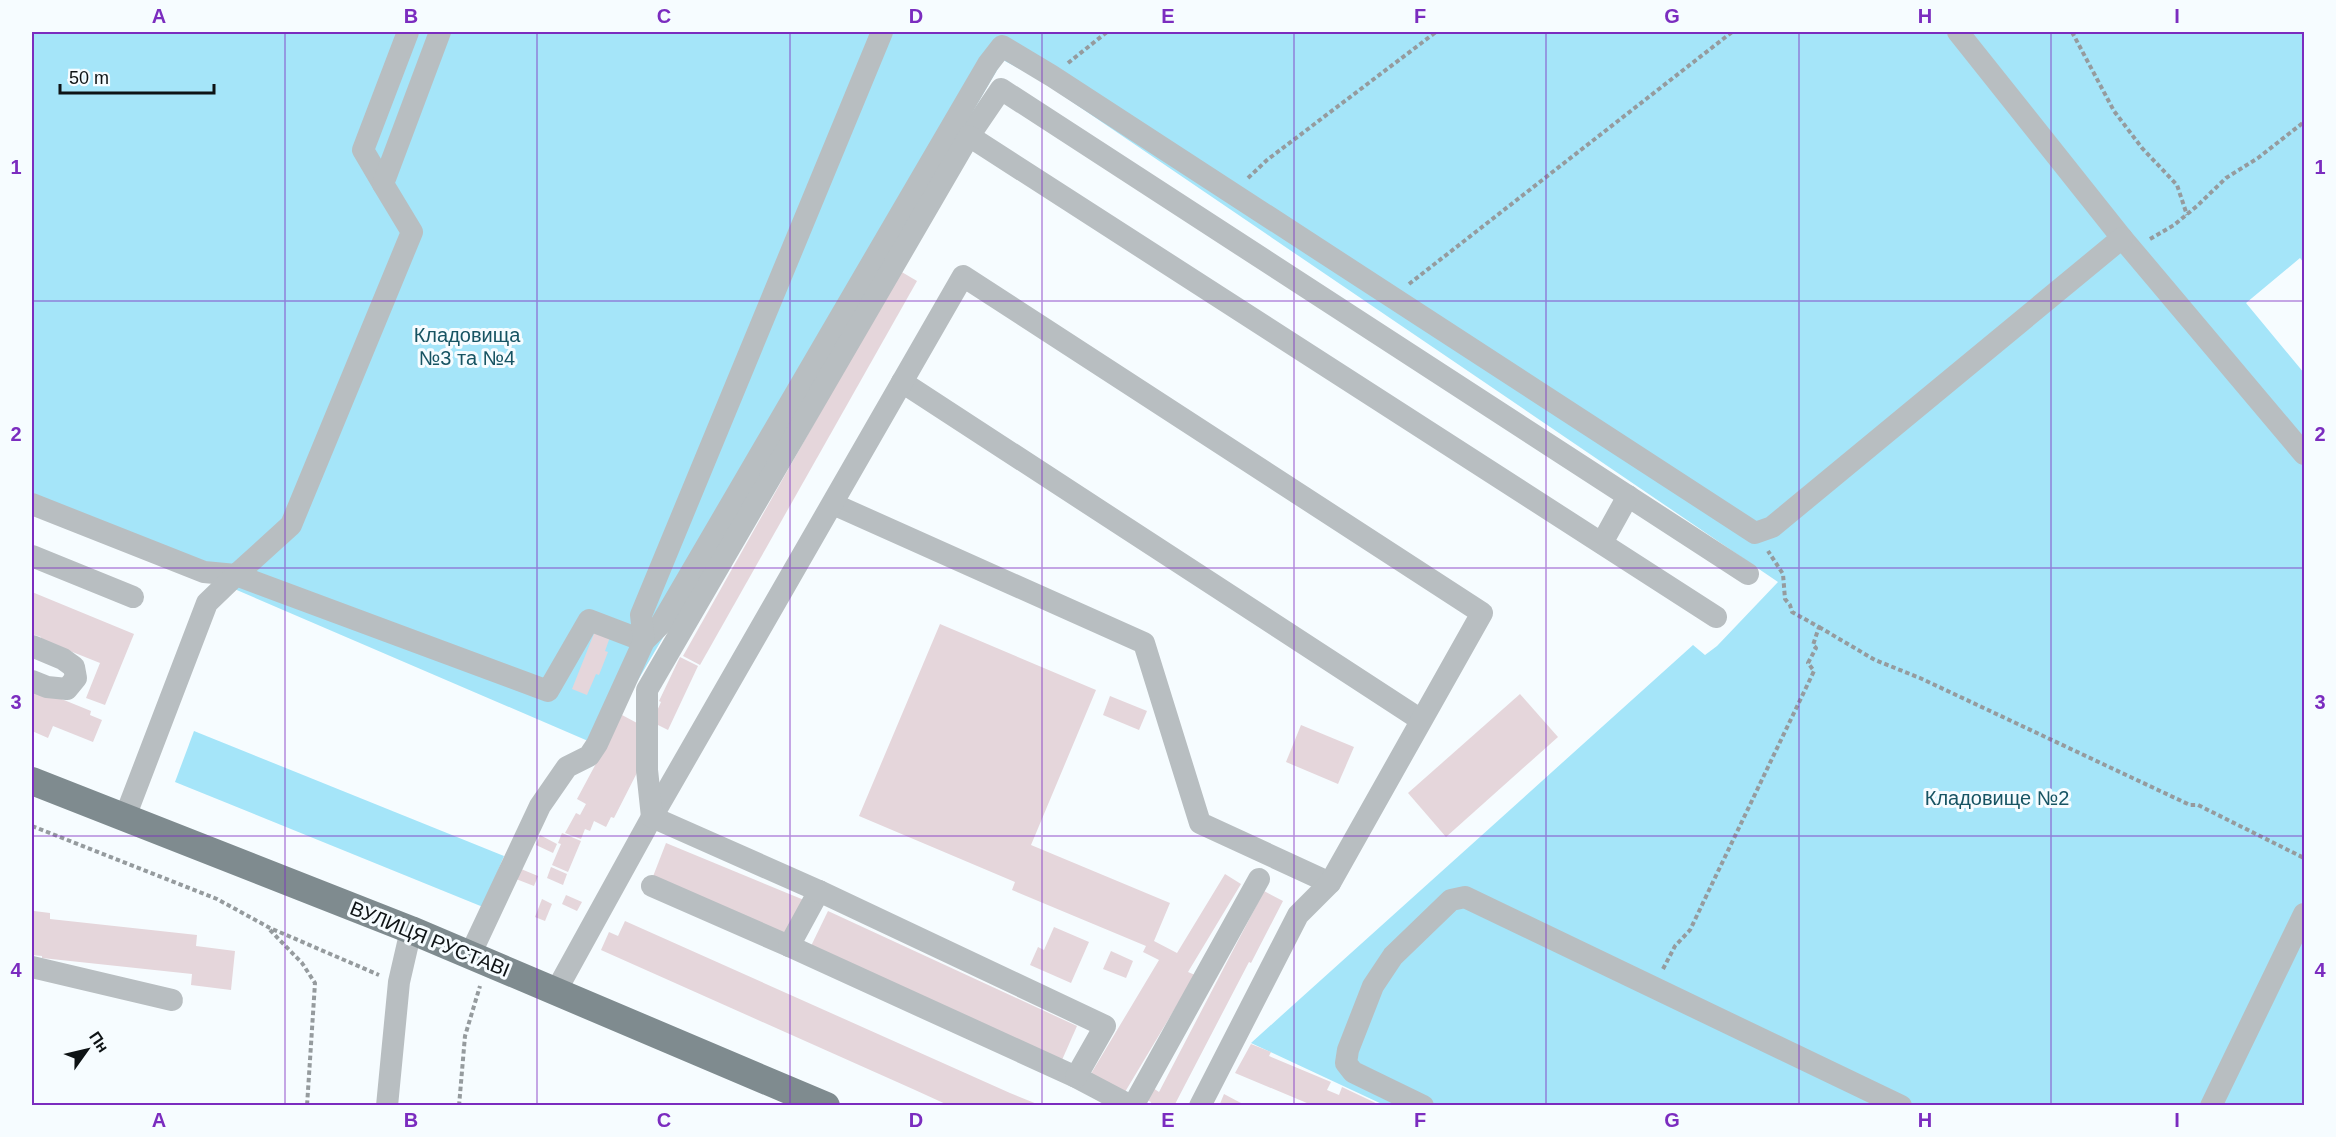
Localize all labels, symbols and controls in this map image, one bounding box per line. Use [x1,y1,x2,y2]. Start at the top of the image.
text: A [152,5,166,27]
text: B [404,5,418,27]
text: C [657,5,671,27]
text: D [909,5,923,27]
text: E [1161,5,1175,27]
text: F [1414,5,1426,27]
text: G [1664,5,1680,27]
text: H [1918,5,1932,27]
text: I [2174,5,2180,27]
scale bar [60,57,214,95]
text: 50 m [69,68,109,88]
text: 1 [10,156,22,178]
text: 1 [2314,156,2326,178]
park label: Кладовища №3 та №4 [414,324,521,369]
text: 2 [10,423,22,445]
text: 2 [2314,423,2326,445]
text: 3 [10,691,22,713]
text: 3 [2314,691,2326,713]
park label: Кладовище №2 [1925,787,2069,809]
street label: ВУЛИЦЯ РУСТАВІ [347,897,513,981]
text: 4 [10,959,22,981]
text: 4 [2314,959,2326,981]
north arrow [57,1020,117,1080]
text: Пн [86,1028,112,1055]
text: A [152,1109,166,1131]
text: B [404,1109,418,1131]
text: C [657,1109,671,1131]
text: D [909,1109,923,1131]
text: E [1161,1109,1175,1131]
text: F [1414,1109,1426,1131]
text: G [1664,1109,1680,1131]
text: H [1918,1109,1932,1131]
text: I [2174,1109,2180,1131]

